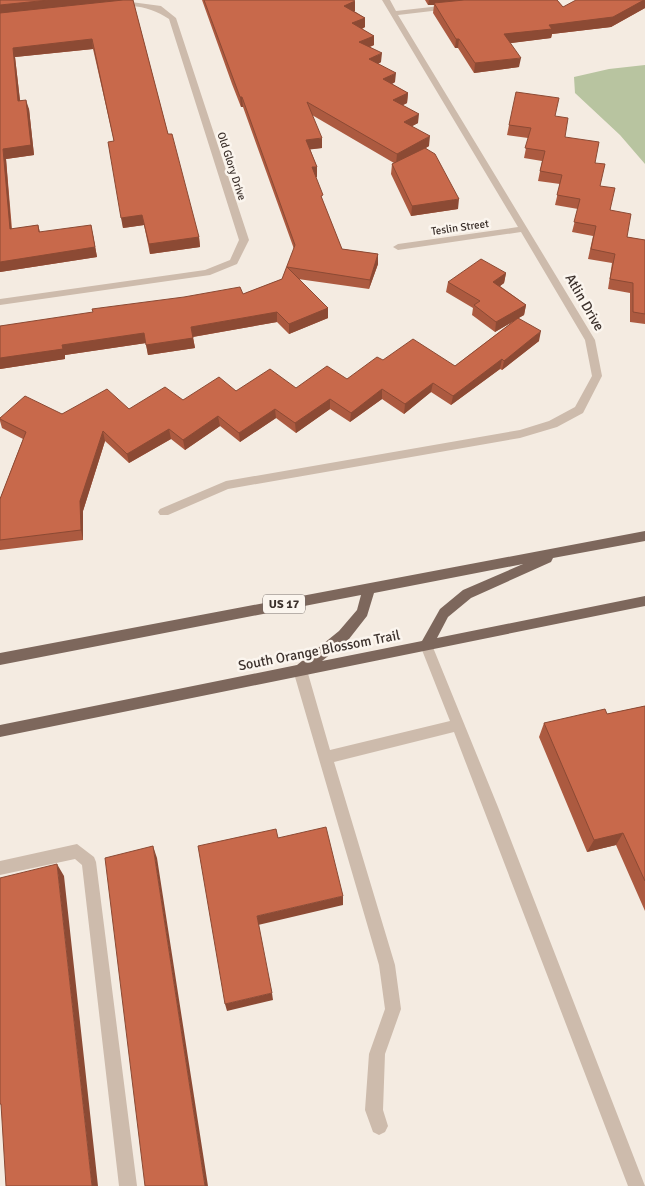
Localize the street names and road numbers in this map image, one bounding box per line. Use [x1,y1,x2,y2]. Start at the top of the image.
street label: Old Glory Drive [214,130,249,202]
street label: Teslin Street [430,217,490,238]
street label: Atlin Drive [561,271,608,334]
road number: US 17 [263,594,305,614]
street label: South Orange Blossom Trail [237,626,401,675]

